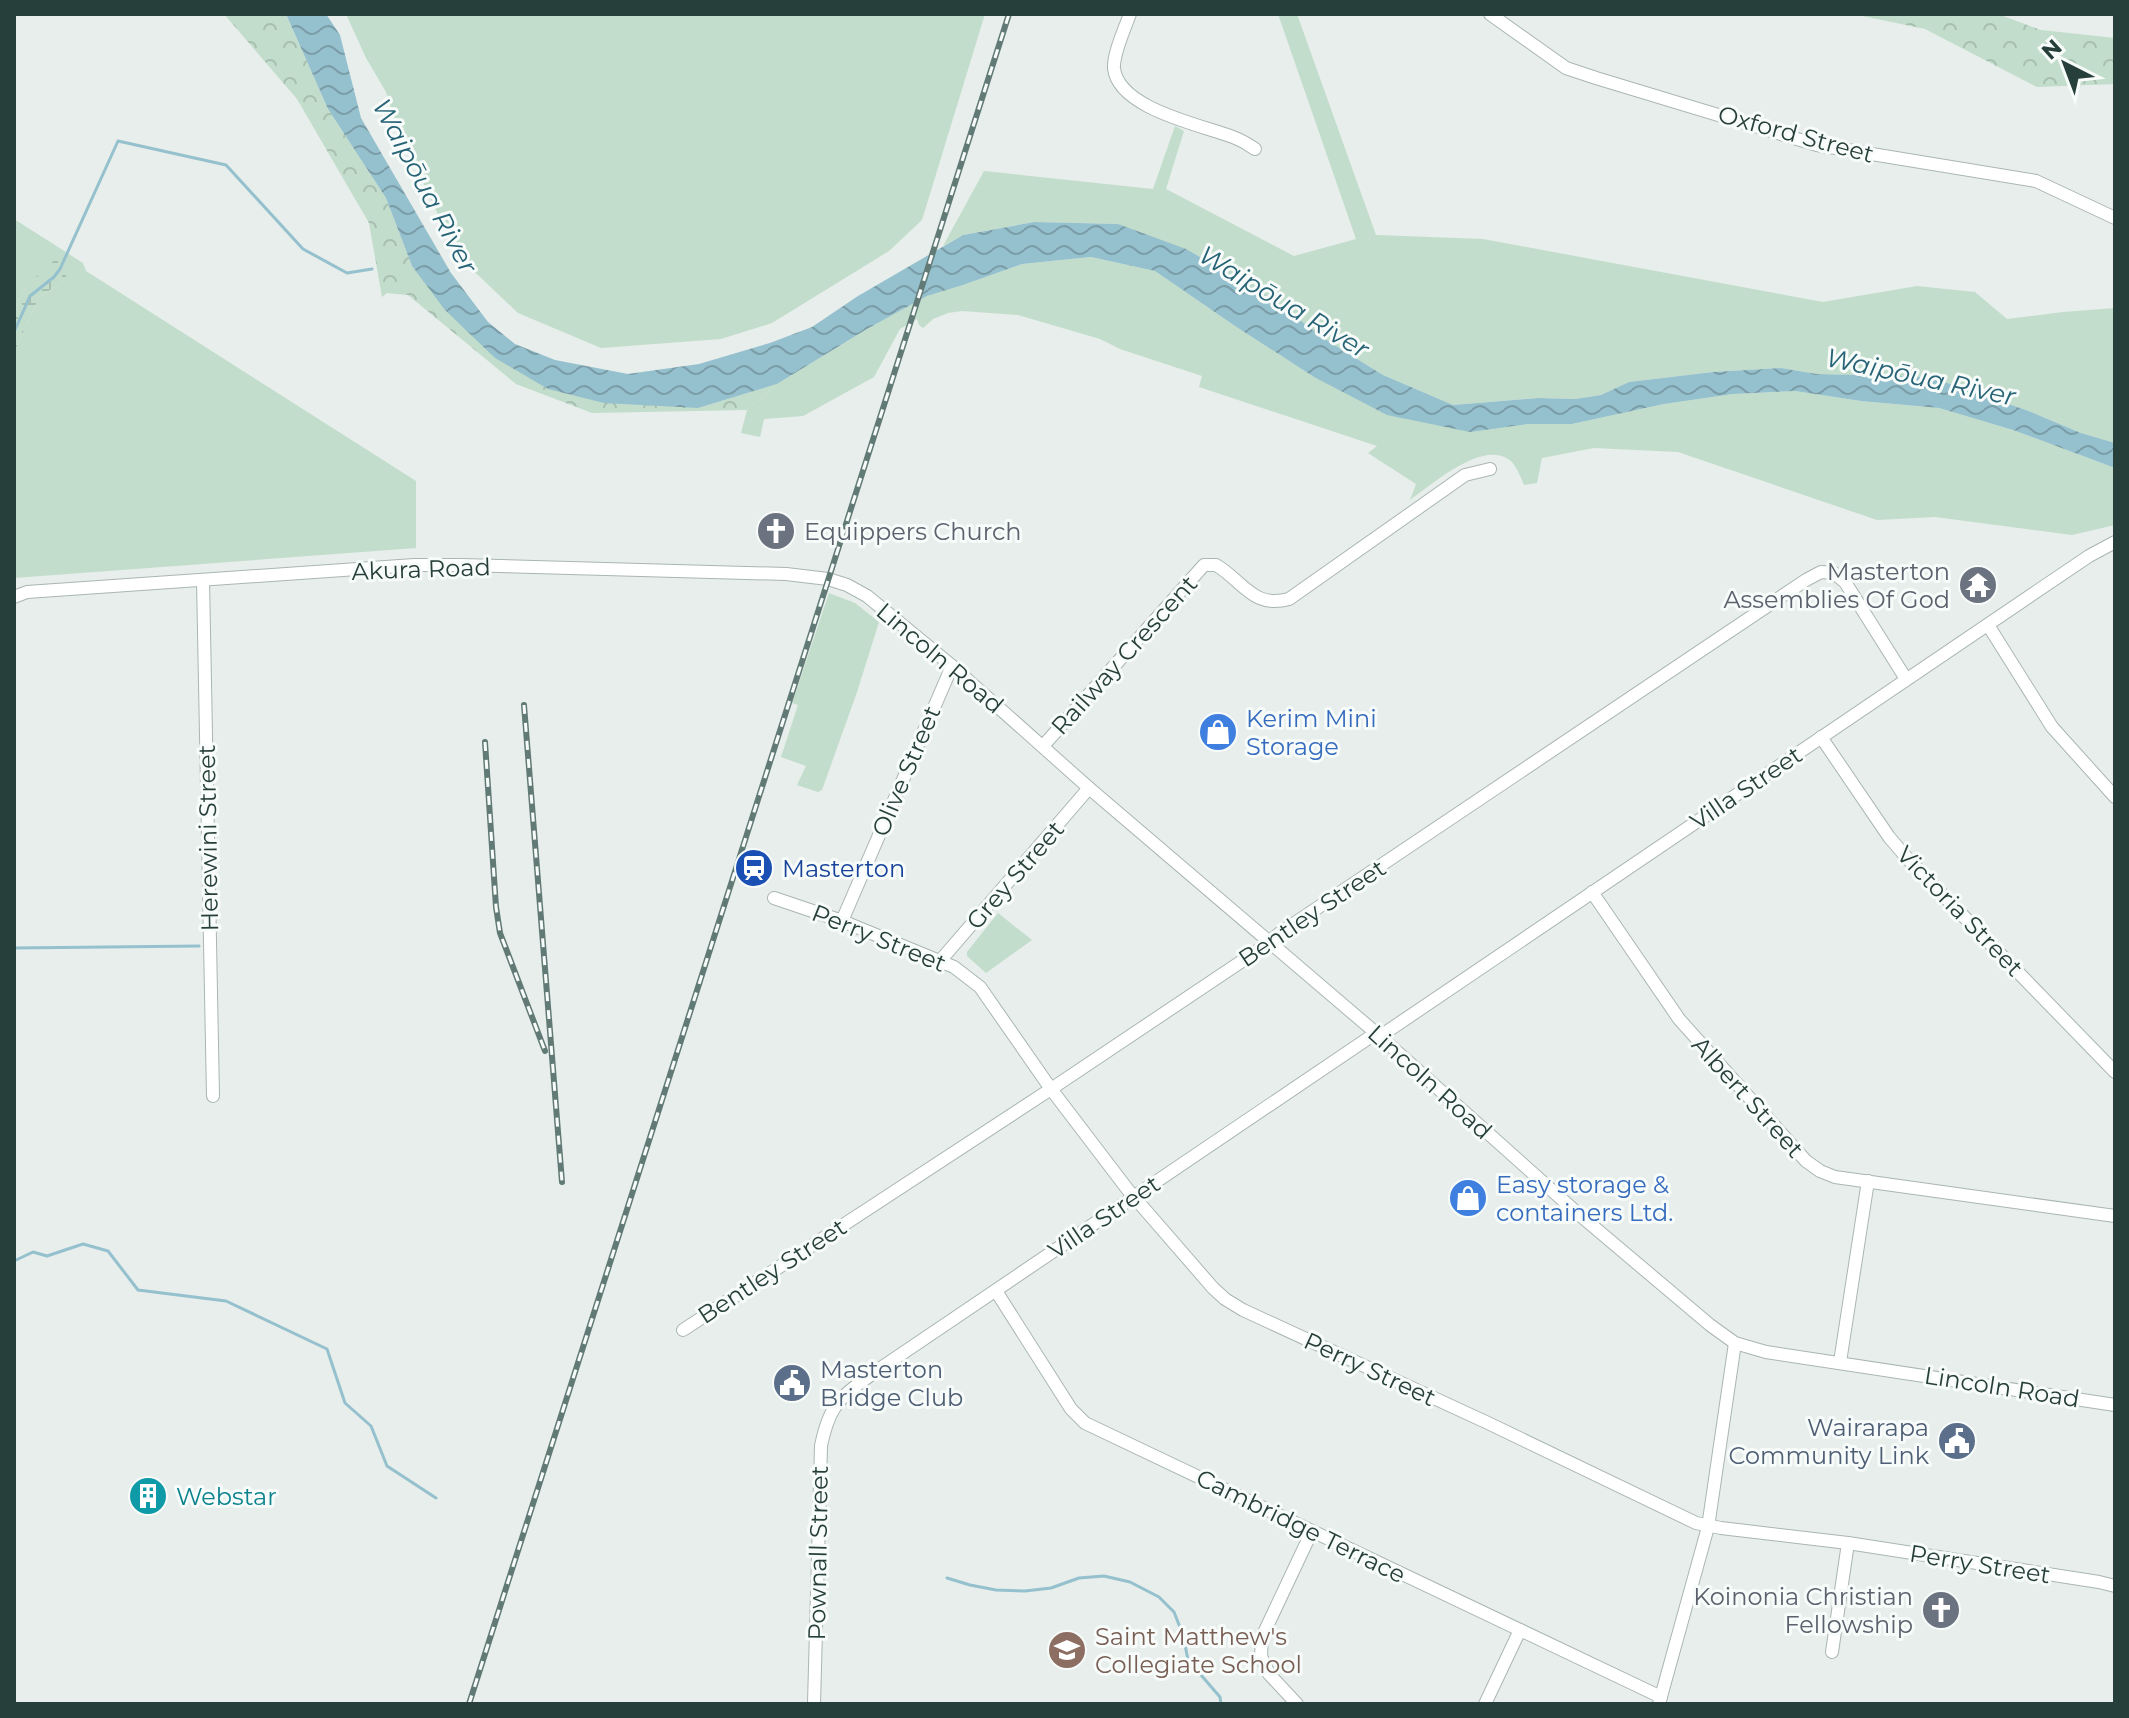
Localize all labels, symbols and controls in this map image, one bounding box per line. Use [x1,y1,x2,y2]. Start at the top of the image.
north arrow [2025,24,2105,104]
text: N [2036,34,2068,65]
water label: Waipōua River [366,93,485,279]
street label: Oxford Street [1715,99,1877,169]
water label: Waipōua River [1193,239,1375,366]
water label: Waipōua River [1823,341,2019,413]
church icon: Equippers Church [755,510,797,552]
place label: Equippers Church [804,517,1022,546]
street label: Akura Road [351,552,491,586]
place label: Masterton Assemblies Of God [1723,557,1950,614]
temple icon: Masterton Assemblies Of God [1957,564,1999,606]
street label: Railway Crescent [1045,569,1203,741]
street label: Lincoln Road [871,596,1009,720]
street label: Olive Street [865,701,947,841]
place label: Kerim Mini Storage [1246,704,1377,761]
shop icon: Kerim Mini Storage [1197,711,1239,753]
street label: Villa Street [1685,740,1808,836]
street label: Herewini Street [192,744,224,932]
street label: Grey Street [960,815,1070,935]
street label: Victoria Street [1891,840,2030,982]
station icon: Masterton [733,847,775,889]
street label: Bentley Street [1233,853,1391,973]
place label: Masterton [782,854,905,883]
street label: Perry Street [808,898,951,978]
street label: Lincoln Road [1362,1019,1498,1145]
street label: Albert Street [1686,1030,1810,1164]
street label: Villa Street [1043,1169,1166,1265]
place label: Easy storage & containers Ltd. [1496,1170,1673,1227]
shop icon: Easy storage & containers Ltd. [1447,1177,1489,1219]
street label: Bentley Street [692,1212,852,1330]
street label: Perry Street [1299,1326,1441,1412]
place label: Masterton Bridge Club [820,1355,963,1412]
street label: Lincoln Road [1922,1360,2082,1414]
public building icon: Masterton Bridge Club [771,1362,813,1404]
place label: Wairarapa Community Link [1729,1413,1930,1470]
public building icon: Wairarapa Community Link [1936,1420,1978,1462]
street label: Cambridge Terrace [1192,1463,1410,1589]
street label: Pownall Street [802,1465,834,1641]
building icon: Webstar [127,1475,169,1517]
place label: Webstar [176,1482,277,1511]
street label: Perry Street [1908,1539,2053,1589]
place label: Koinonia Christian Fellowship [1693,1582,1913,1639]
church icon: Koinonia Christian Fellowship [1920,1589,1962,1631]
place label: Saint Matthew's Collegiate School [1095,1622,1302,1679]
school or university icon: Saint Matthew's Collegiate School [1046,1629,1088,1671]

